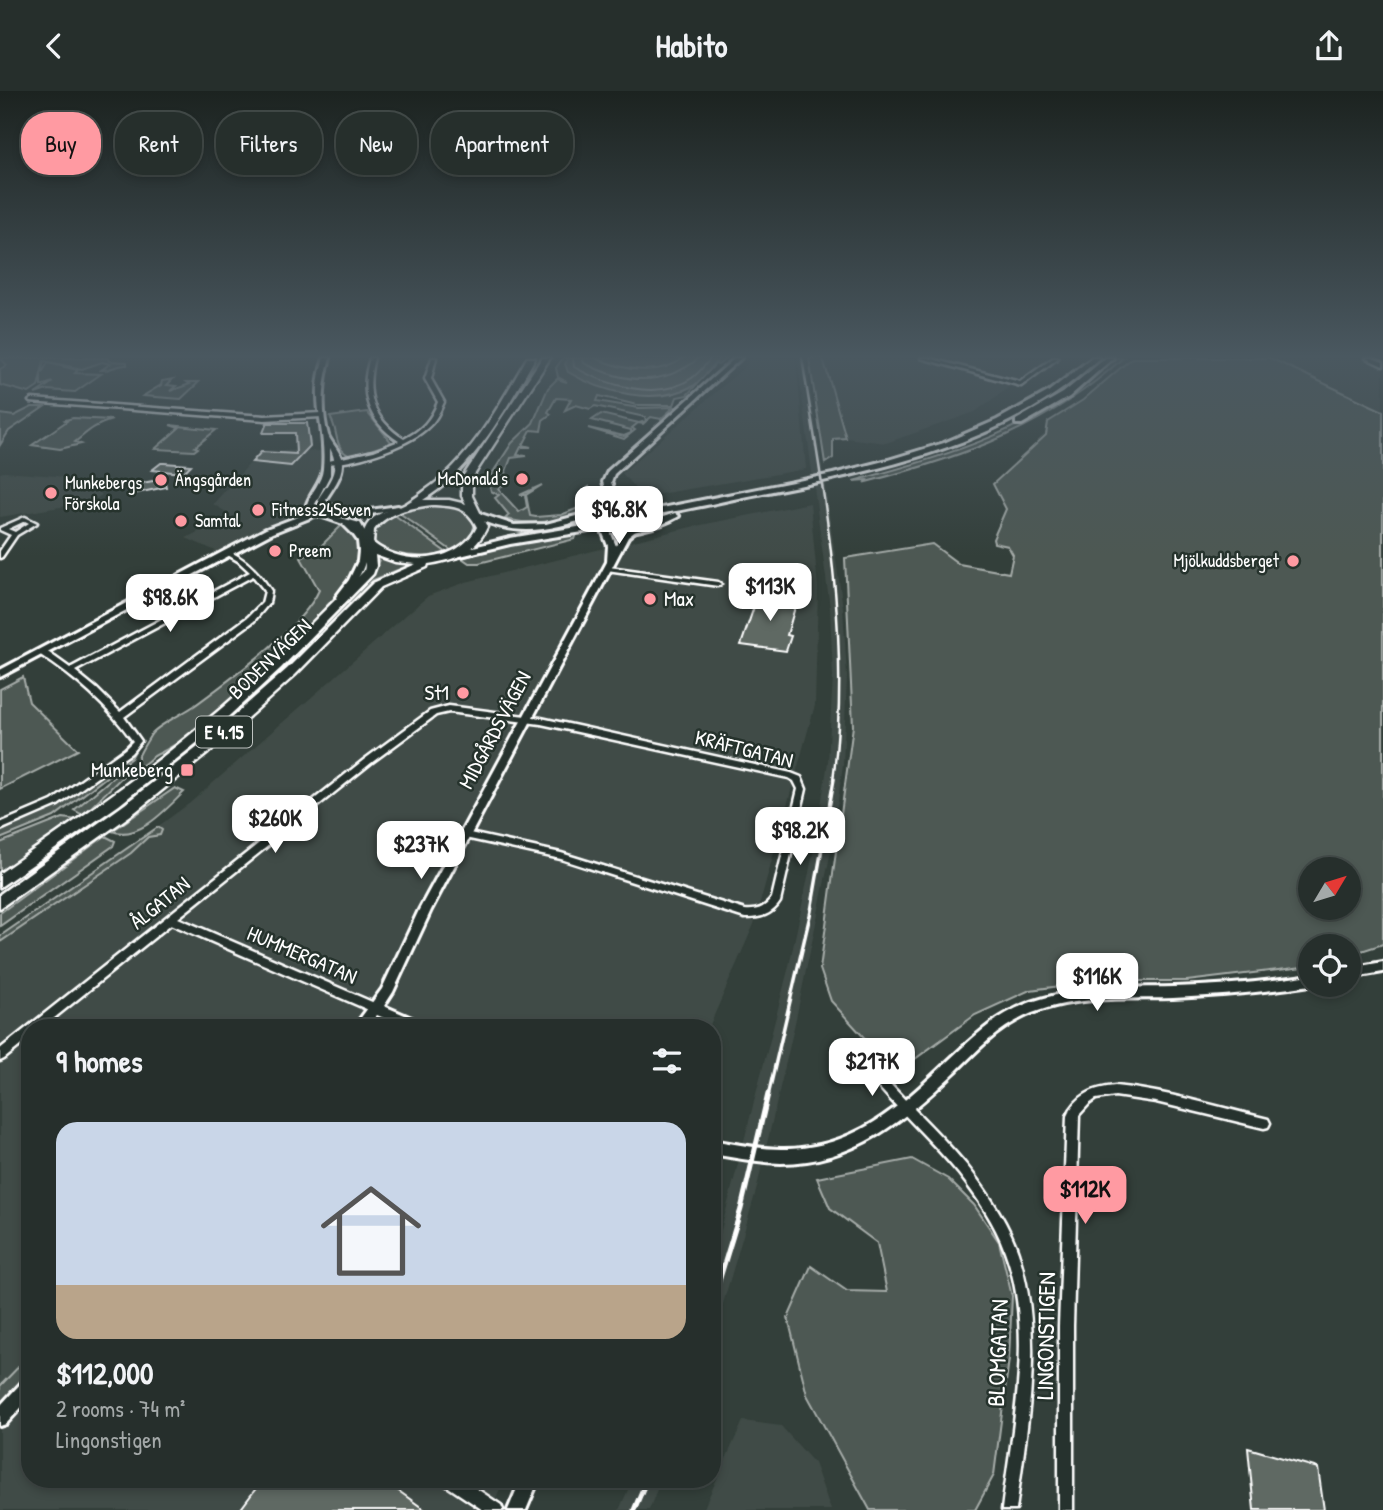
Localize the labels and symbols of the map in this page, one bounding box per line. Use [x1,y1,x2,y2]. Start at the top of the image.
place label: McDonald's [438,466,508,491]
place label: Ängsgården [175,467,251,492]
place label: Munkebergs Förskola [64,470,142,516]
marker: McDonald's [514,471,530,487]
marker: Ängsgården [153,472,169,488]
marker: Munkebergs Förskola [43,485,59,501]
pin: $96.8K [562,487,676,546]
place label: Fitness24Seven [271,497,371,522]
marker: Fitness24Seven [250,502,266,518]
place label: Samtal [195,508,241,533]
marker: Samtal [173,513,189,529]
place label: Preem [289,538,331,563]
marker: Preem [267,543,283,559]
place label: Mjölkuddsberget [1174,548,1280,573]
marker: Mjölkuddsberget [1285,553,1301,569]
pin: $113K [721,563,819,623]
pin: $98.6K [113,575,227,634]
place label: Max [664,584,694,613]
marker: Max [642,591,658,607]
street label: BODENVÄGEN [222,612,318,706]
street label: MIDGÅRDSVÄGEN [451,666,538,794]
place label: St1 [425,678,449,707]
marker: St1 [455,685,471,701]
road number: E 4.15 [196,717,252,747]
street label: KRÄFTGATAN [692,722,796,775]
place label: Munkeberg [91,755,173,784]
marker: Munkeberg [179,762,195,778]
pin: $260K [226,795,324,855]
pin: $98.2K [743,807,857,867]
pin: $237K [372,821,470,881]
north arrow [1298,857,1362,921]
street label: ÅLGATAN [123,869,196,936]
street label: HUMMERGATAN [243,918,362,991]
pin: $116K [1048,953,1146,1013]
pin: $217K [823,1039,921,1098]
pin: $112K [1036,1167,1134,1226]
street label: LINGONSTIGEN [1028,1272,1062,1400]
street label: BLOMGATAN [979,1299,1015,1407]

